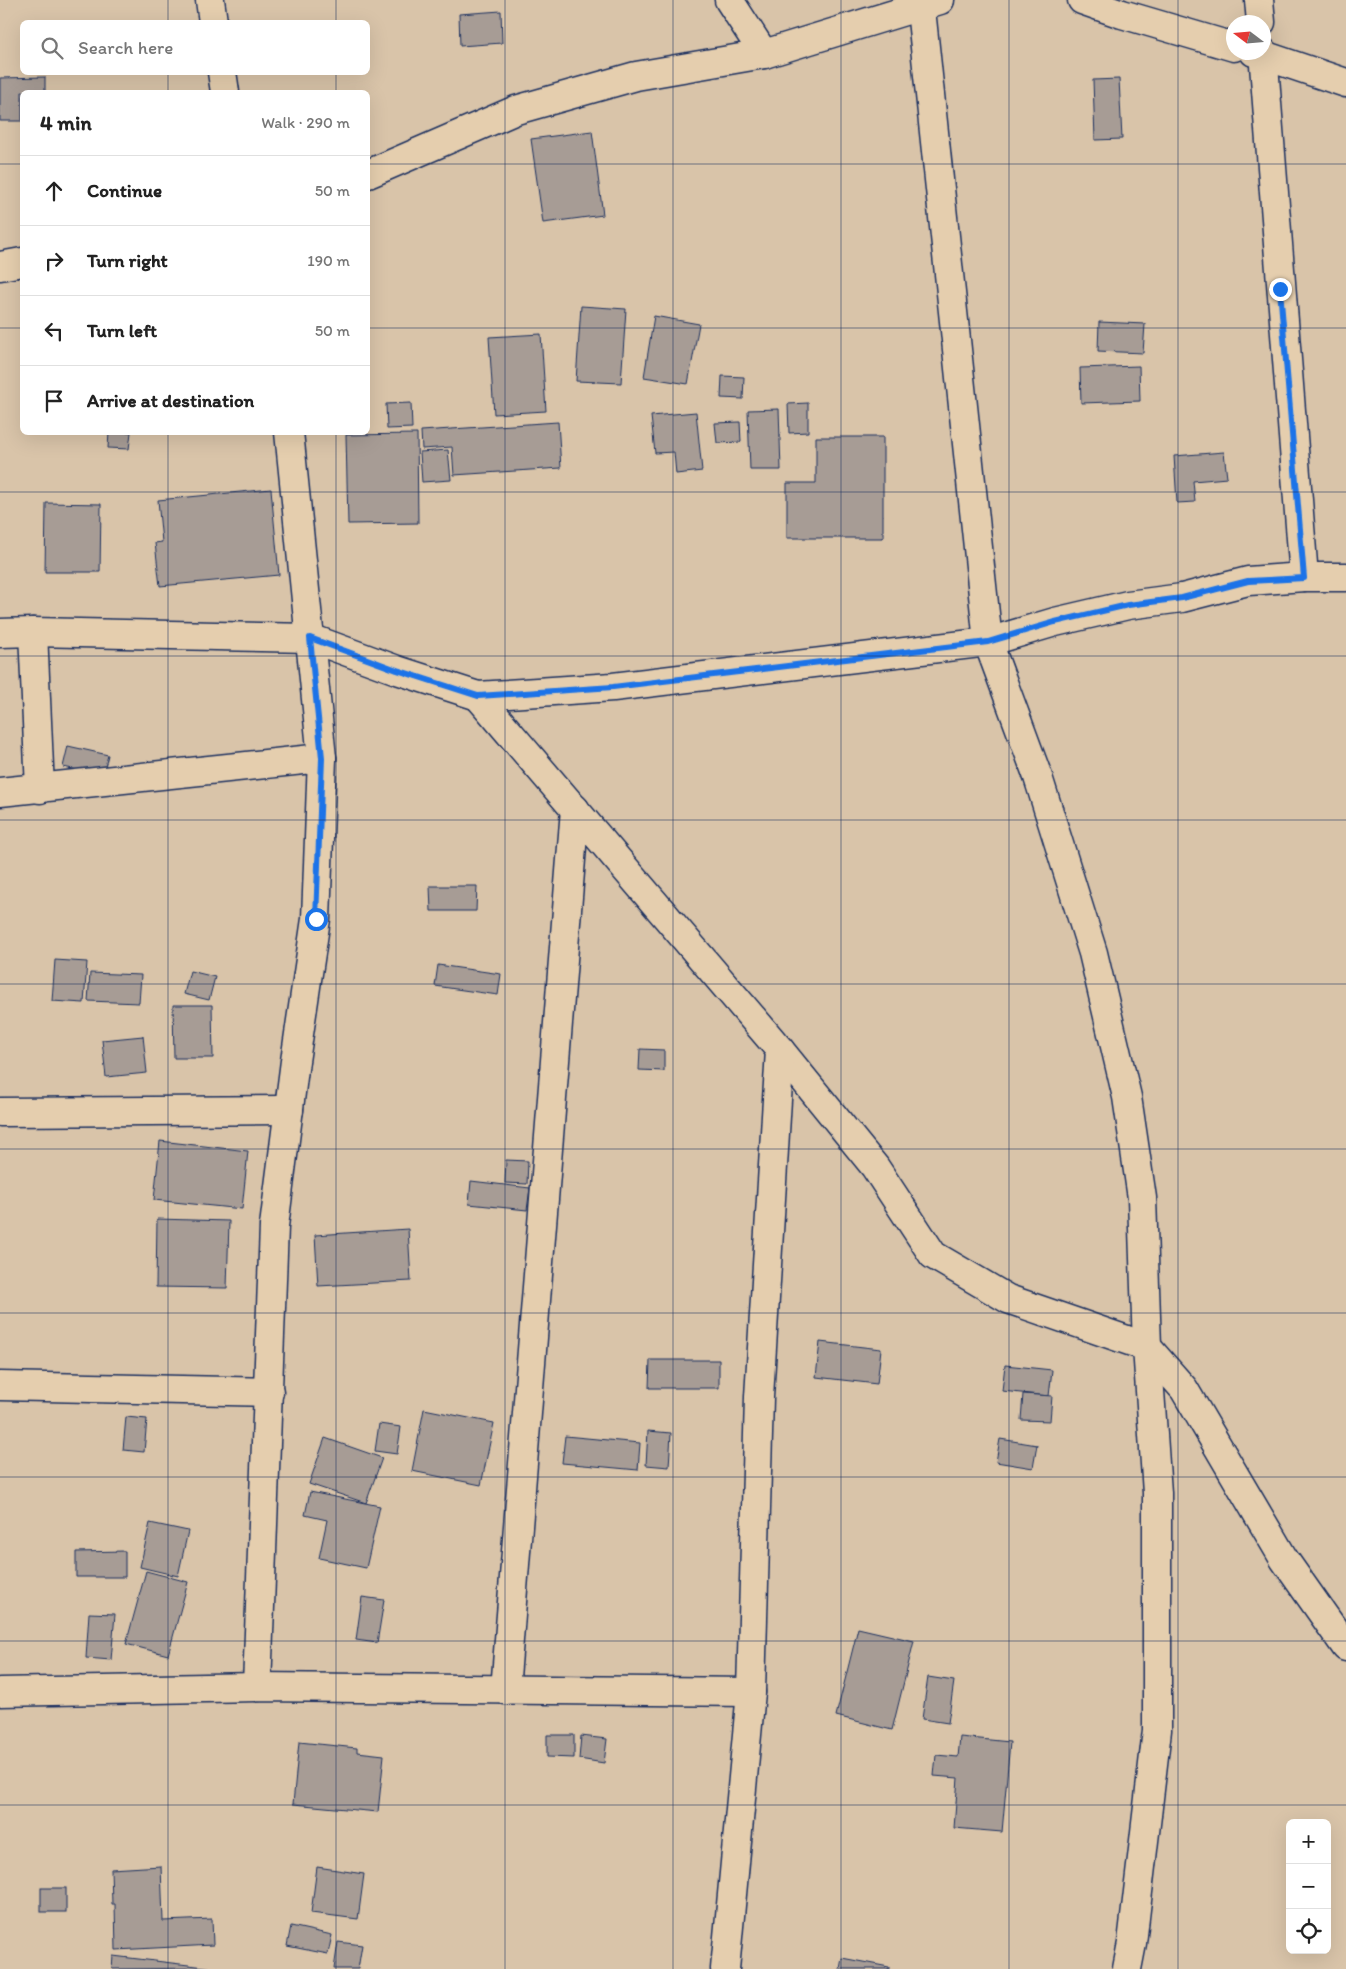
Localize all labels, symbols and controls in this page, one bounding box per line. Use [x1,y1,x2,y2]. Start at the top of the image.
north arrow [1226,15,1271,60]
search box [20,20,370,75]
icon: search [38,34,66,62]
text: Search here [78,36,173,59]
text: 4 min [40,110,92,135]
text: Walk · 290 m [261,113,350,132]
icon: ahead [40,177,68,205]
text: Continue [87,179,162,202]
text: 50 m [315,181,350,200]
icon: right [40,247,68,275]
text: Turn right [87,249,168,272]
text: 190 m [307,251,350,270]
route end [1269,278,1292,301]
icon: left [40,317,68,345]
text: Turn left [87,319,157,342]
text: 50 m [315,321,350,340]
icon: arrive [40,387,68,415]
text: Arrive at destination [87,389,254,412]
route start [305,908,328,931]
map controls [1286,1819,1331,1954]
button: + [1286,1819,1331,1864]
button: − [1286,1864,1331,1909]
button: locate [1286,1909,1331,1954]

